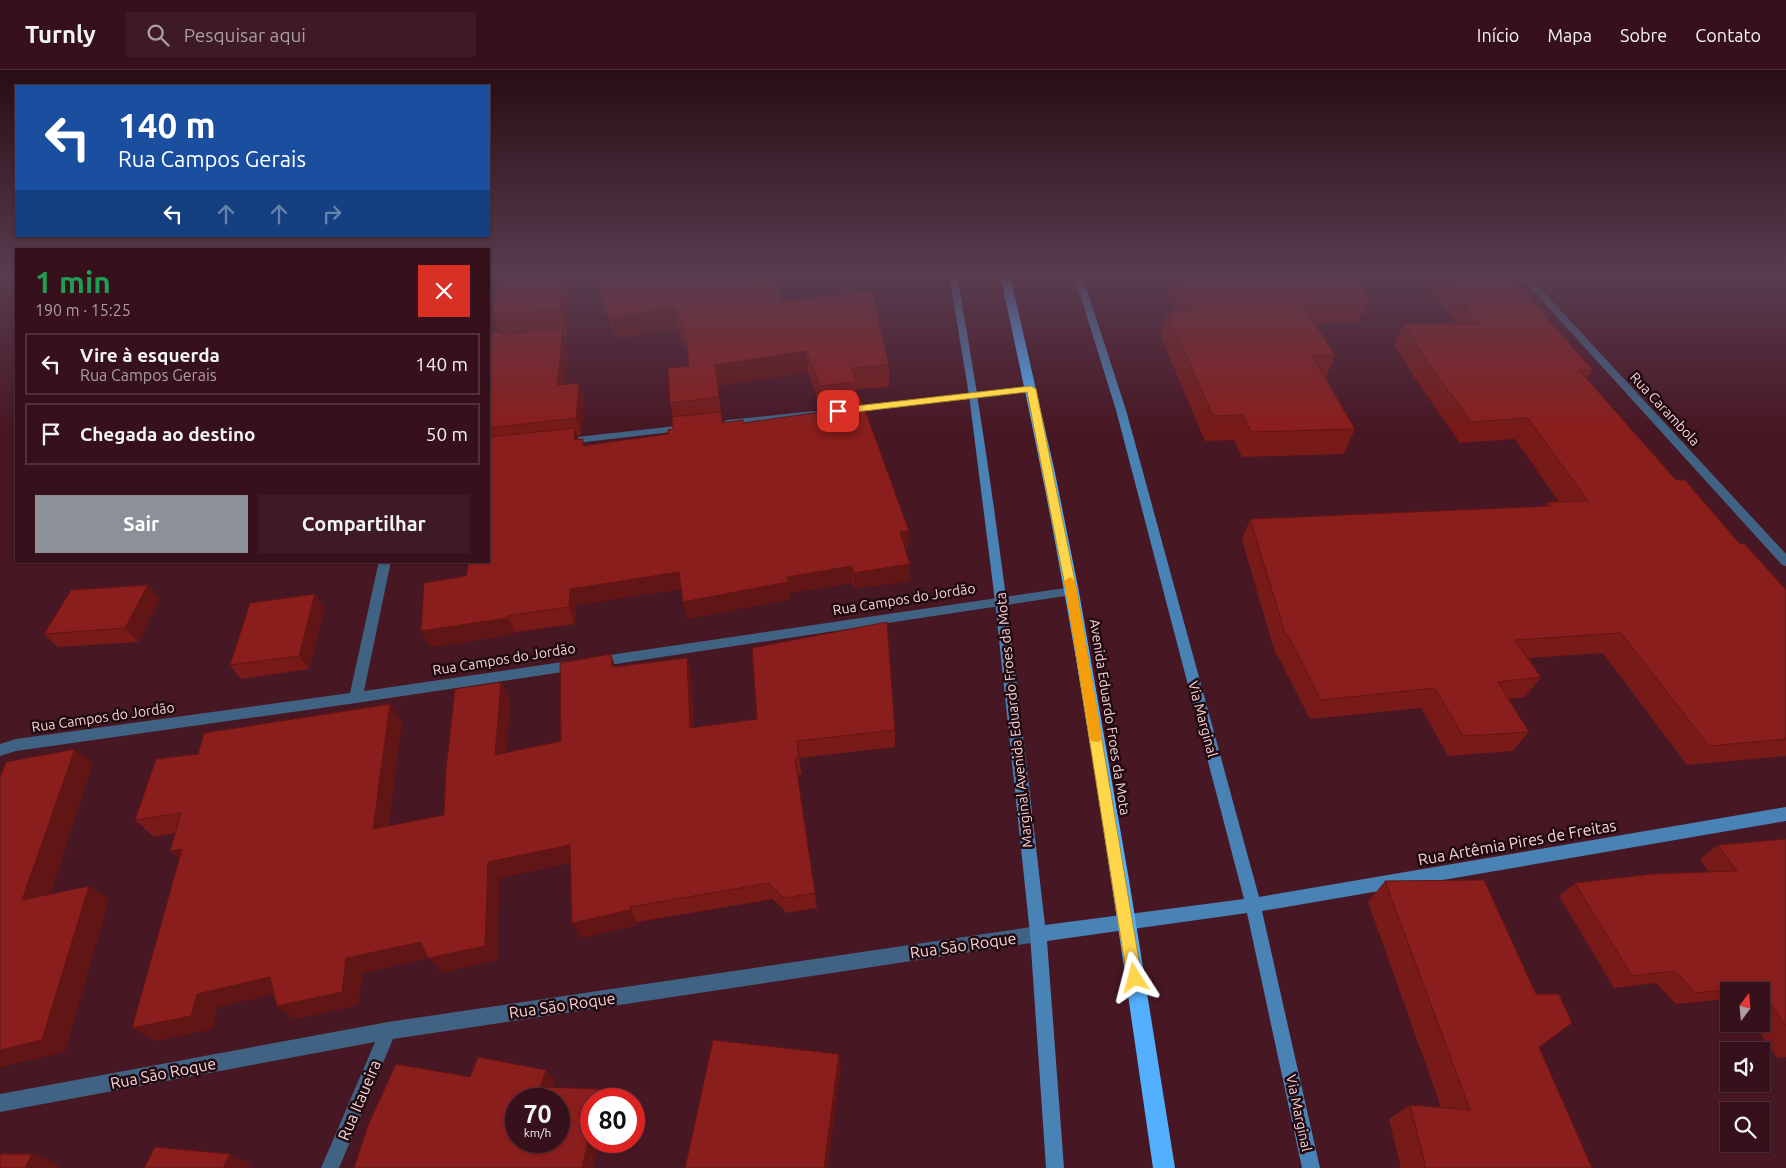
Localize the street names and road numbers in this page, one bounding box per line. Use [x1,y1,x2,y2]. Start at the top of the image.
street label: Rua Carambola [1627,369,1703,449]
street label: Rua Campos do Jordão [832,580,976,618]
street label: Marginal Avenida Eduardo Froes da Mota [993,591,1035,849]
street label: Avenida Eduardo Froes da Mota [1087,618,1133,816]
street label: Rua Campos do Jordão [432,640,576,678]
street label: Via Marginal [1185,679,1221,759]
street label: Rua Campos do Jordão [30,699,176,735]
street label: Rua Artêmia Pires de Freitas [1416,816,1618,868]
street label: Rua São Roque [909,929,1017,961]
street label: Rua São Roque [508,989,616,1021]
street label: Rua São Roque [109,1054,217,1092]
street label: Rua Itaueira [334,1057,384,1143]
street label: Via Marginal [1283,1073,1315,1153]

